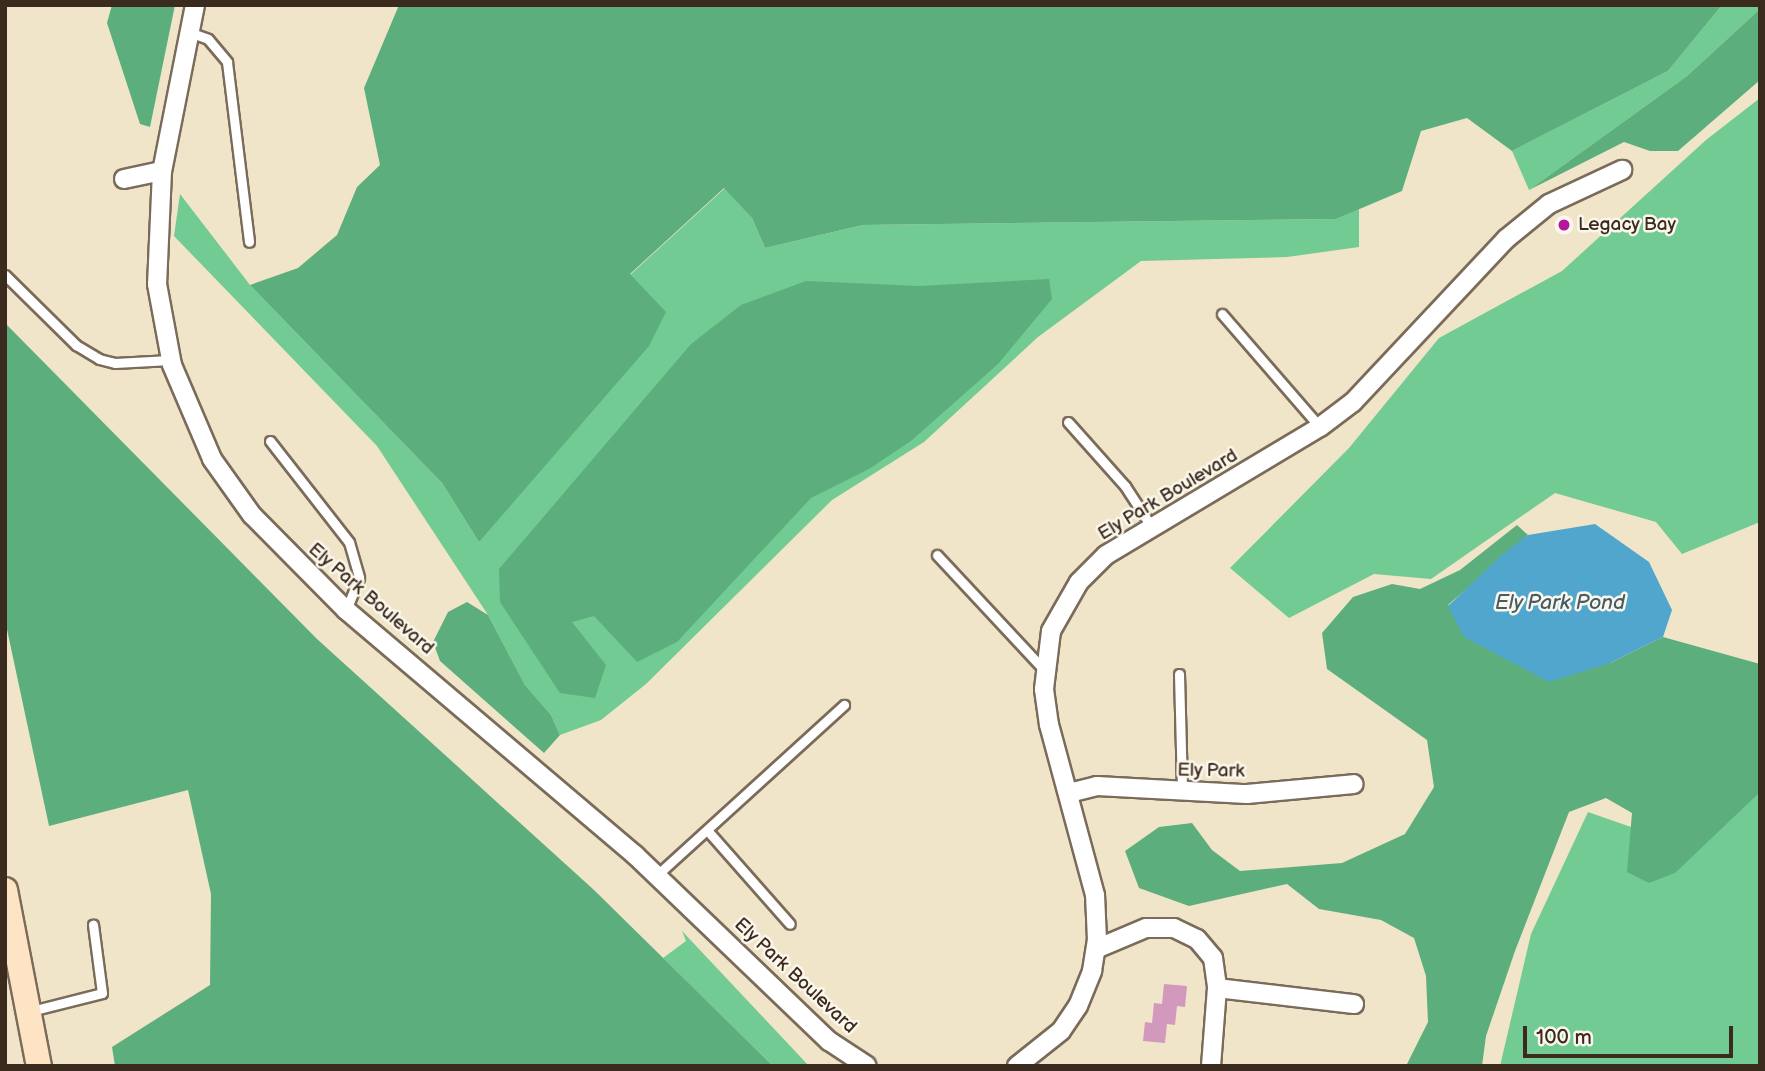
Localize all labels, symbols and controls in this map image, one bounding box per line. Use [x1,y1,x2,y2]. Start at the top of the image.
place label: Legacy Bay [1578,214,1677,236]
marker: Legacy Bay [1556,217,1572,233]
street label: Ely Park Boulevard [1093,444,1243,546]
street label: Ely Park Boulevard [303,538,439,660]
water label: Ely Park Pond [1494,590,1626,616]
street label: Ely Park [1177,759,1245,783]
street label: Ely Park Boulevard [729,913,861,1039]
scale bar [1527,1012,1737,1056]
text: 100 m [1536,1025,1592,1050]

